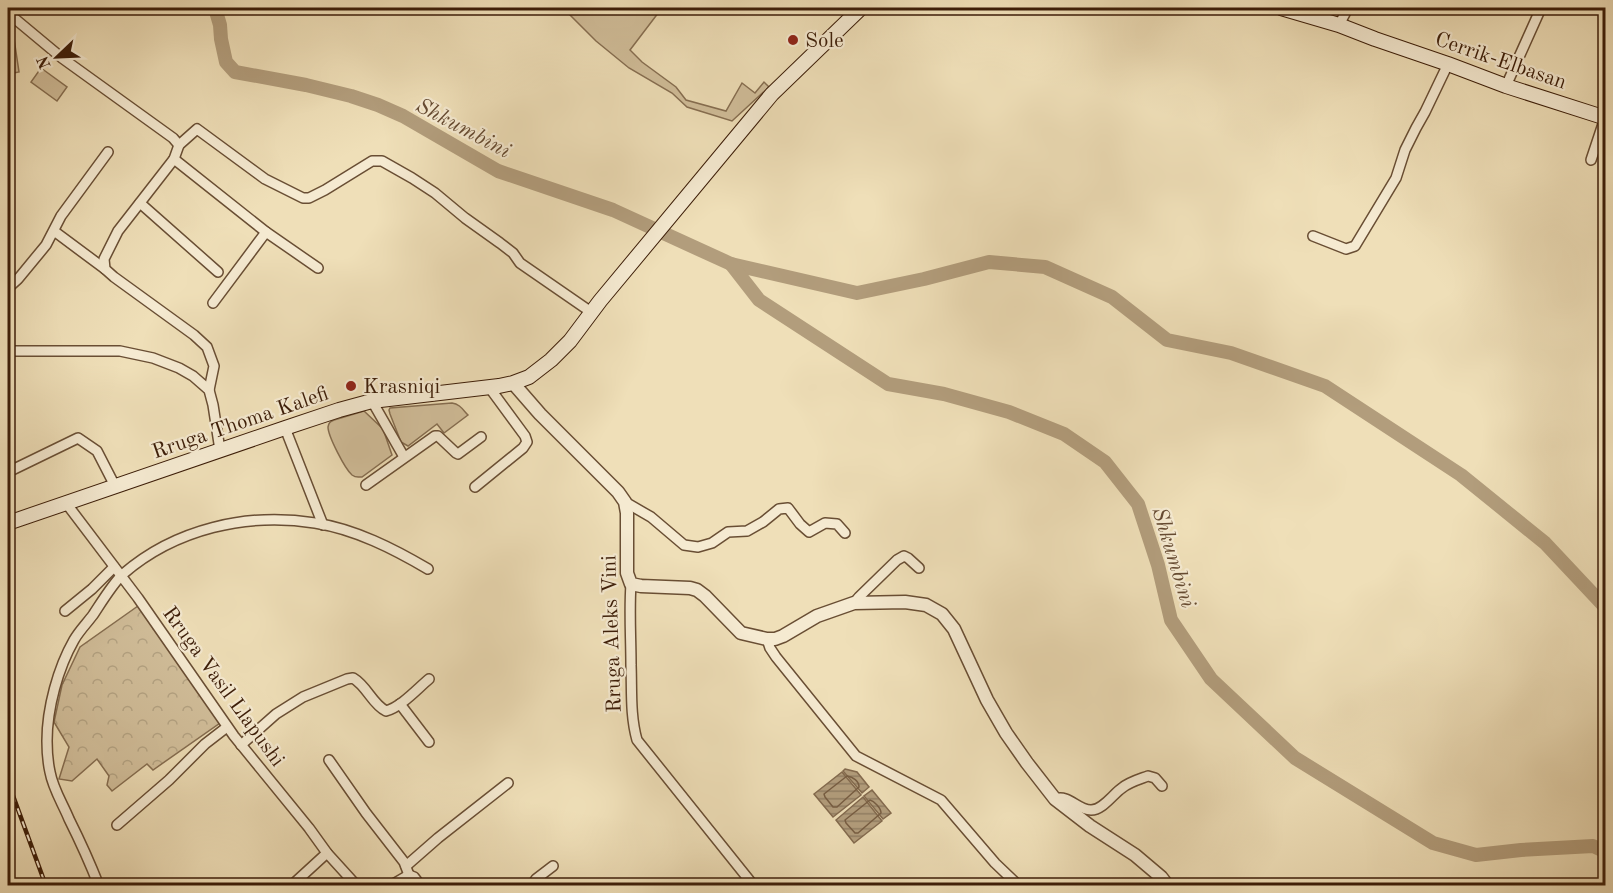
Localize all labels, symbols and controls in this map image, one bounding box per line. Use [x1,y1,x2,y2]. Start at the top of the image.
north arrow [27,27,87,87]
street label: Cerrik-Elbasan [1432,29,1569,94]
place label: Sole [805,31,844,52]
marker: Sole [786,33,800,47]
text: N [35,53,55,71]
water label: Shkumbini [412,95,515,163]
place label: Krasniqi [363,377,440,398]
marker: Krasniqi [344,379,358,393]
street label: Rruga Thoma Kalefi [150,383,331,463]
water label: Shkumbini [1147,505,1199,611]
street label: Rruga Aleks Vini [599,555,626,713]
street label: Rruga Vasil Llapushi [158,603,288,771]

